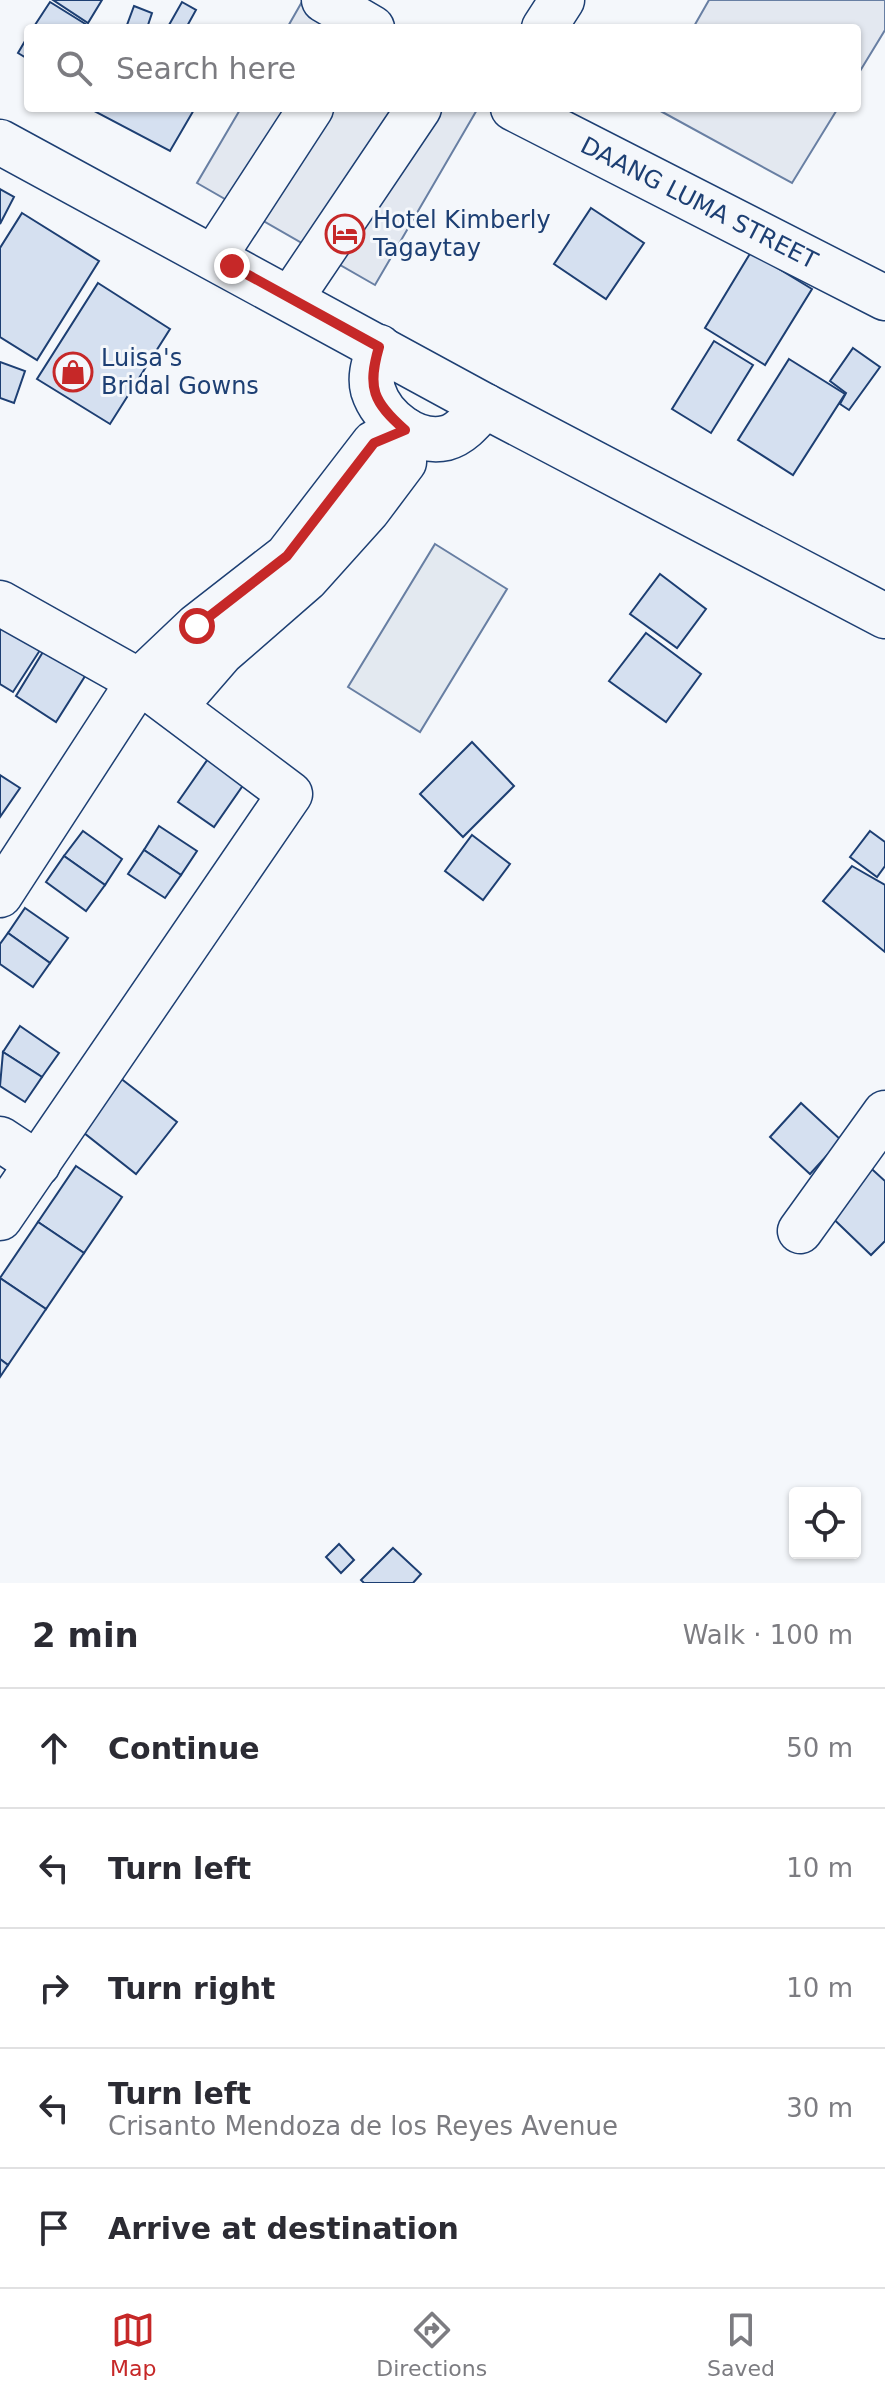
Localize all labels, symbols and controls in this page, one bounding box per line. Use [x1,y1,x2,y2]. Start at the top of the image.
search box [24,24,861,112]
icon: search [52,46,96,90]
text: Search here [116,51,296,86]
street label: DAANG LUMA STREET [576,131,822,275]
place label: Hotel Kimberly Tagaytay [372,206,551,262]
hotel icon: Hotel Kimberly Tagaytay [324,213,366,255]
route end [214,248,250,284]
place label: Luisa's Bridal Gowns [101,344,259,400]
shop icon: Luisa's Bridal Gowns [52,351,94,393]
route start [179,608,215,644]
map controls [789,1487,861,1559]
button: locate [789,1487,861,1559]
text: 2 min [32,1615,139,1655]
text: Walk · 100 m [683,1620,853,1650]
icon: ahead [32,1726,76,1770]
text: Continue [108,1731,260,1766]
text: 50 m [786,1733,853,1763]
icon: left [32,1846,76,1890]
text: Turn left [108,1851,251,1886]
text: 10 m [786,1853,853,1883]
icon: right [32,1966,76,2010]
text: Turn right [108,1971,275,2006]
text: 10 m [786,1973,853,2003]
text: Turn left [108,2076,251,2111]
icon: left [32,2086,76,2130]
text: 30 m [786,2093,853,2123]
text: Crisanto Mendoza de los Reyes Avenue [108,2111,618,2141]
icon: arrive [32,2206,76,2250]
text: Arrive at destination [108,2211,459,2246]
tab: Map [110,2308,156,2381]
tab: Directions [376,2308,487,2381]
tab: Saved [707,2308,775,2381]

